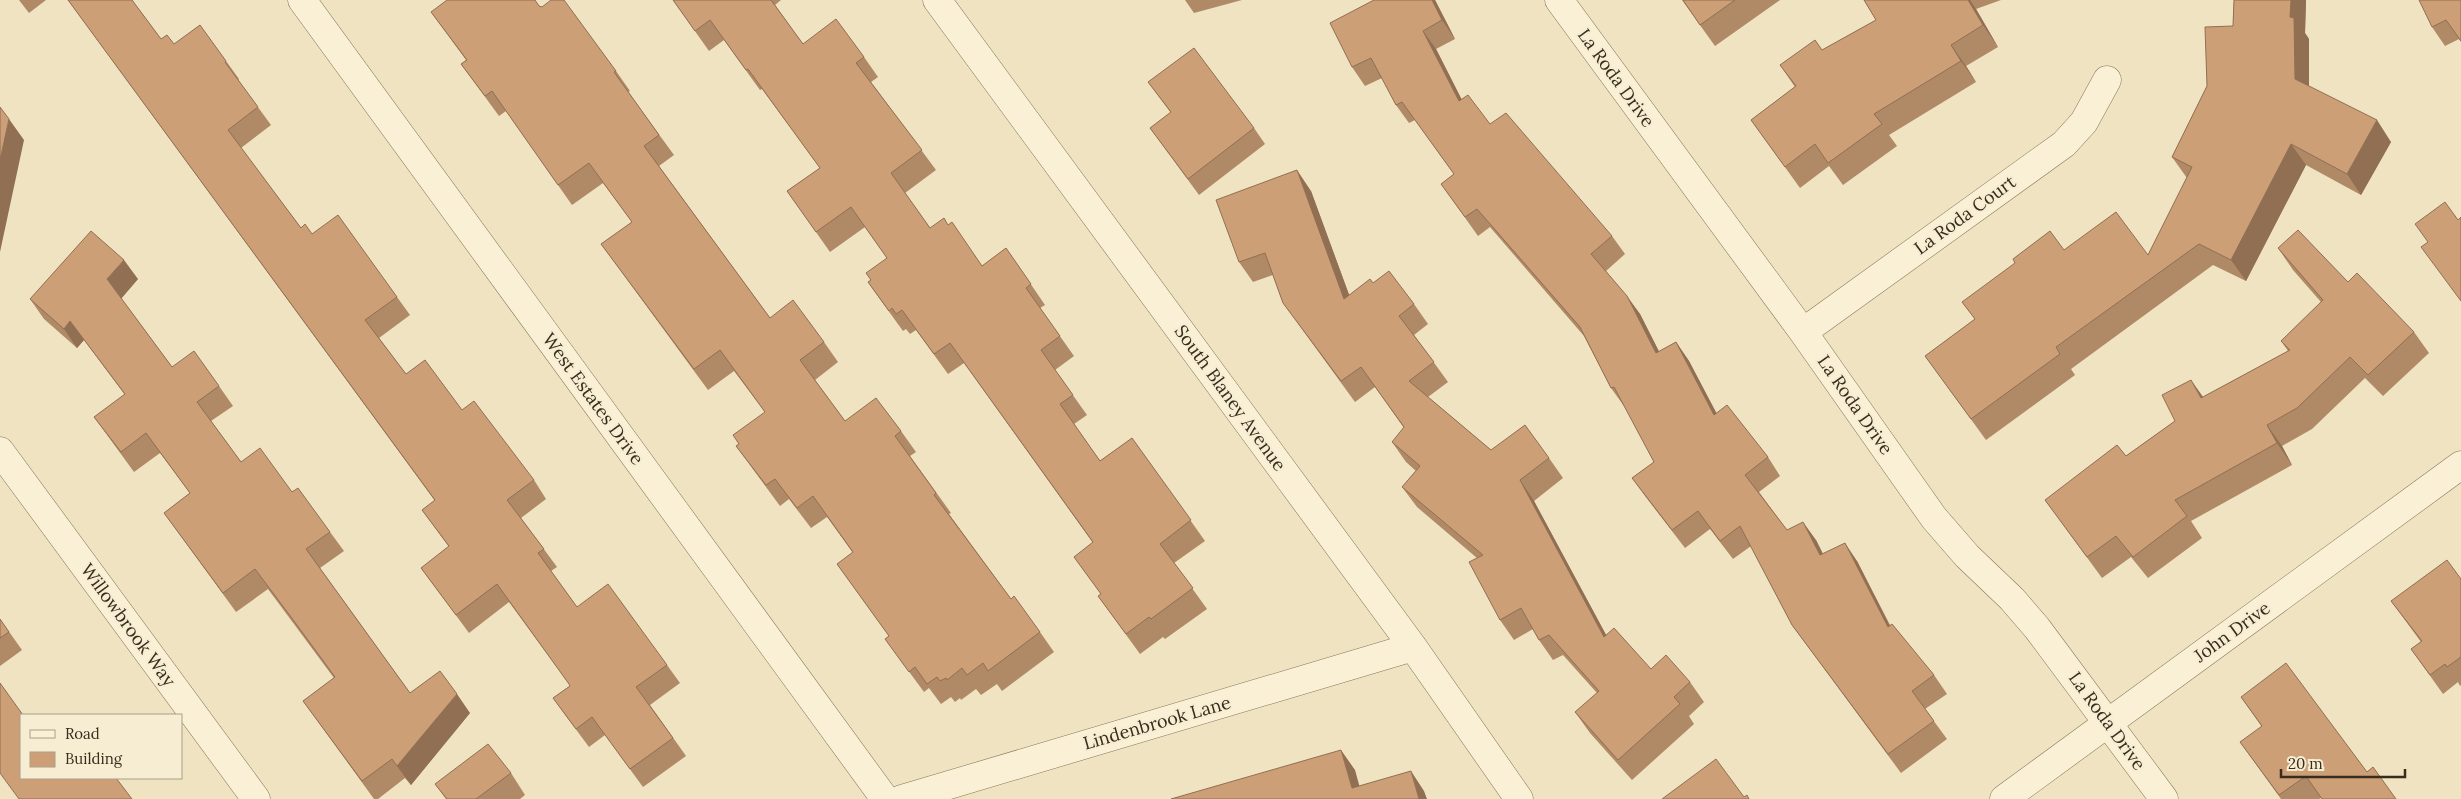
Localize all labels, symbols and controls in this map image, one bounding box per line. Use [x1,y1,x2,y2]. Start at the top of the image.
street label: La Roda Drive [1573,24,1660,132]
street label: La Roda Court [1909,170,2020,259]
street label: South Blaney Avenue [1170,320,1291,475]
street label: West Estates Drive [538,328,649,469]
street label: La Roda Drive [1813,350,1898,459]
street label: Willowbrook Way [76,559,181,691]
street label: John Drive [2188,596,2275,668]
street label: La Roda Drive [2064,667,2151,775]
street label: Lindenbrook Lane [1081,690,1233,755]
legend [20,714,182,779]
text: Road [65,724,100,743]
scale bar [2281,746,2405,778]
text: Building [65,749,123,768]
text: 20 m [2288,754,2323,773]

